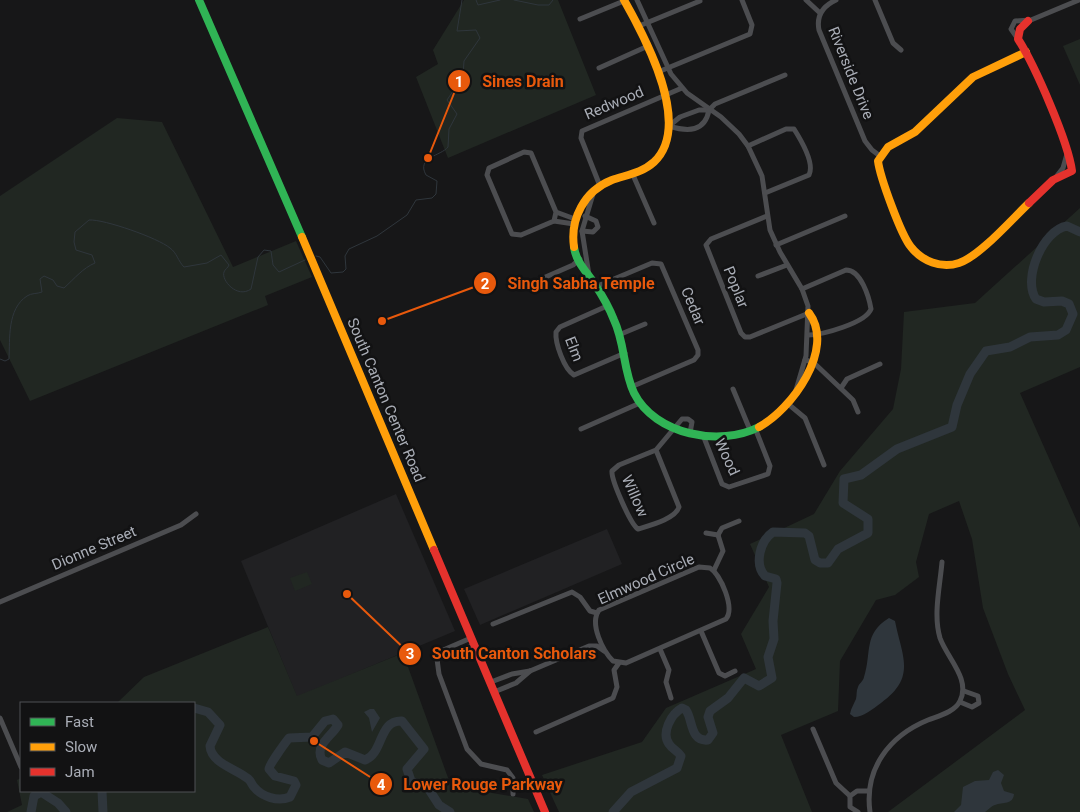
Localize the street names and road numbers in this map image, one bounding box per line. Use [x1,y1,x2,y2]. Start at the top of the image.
street label: Riverside Drive [824,24,878,122]
street label: Redwood [582,83,646,123]
street label: Poplar [720,264,752,310]
street label: Cedar [677,284,709,328]
street label: South Canton Center Road [343,315,429,485]
street label: Elm [561,334,587,364]
street label: Wood [711,436,743,478]
street label: Willow [618,472,652,520]
street label: Dionne Street [49,522,139,574]
street label: Elmwood Circle [595,550,697,608]

